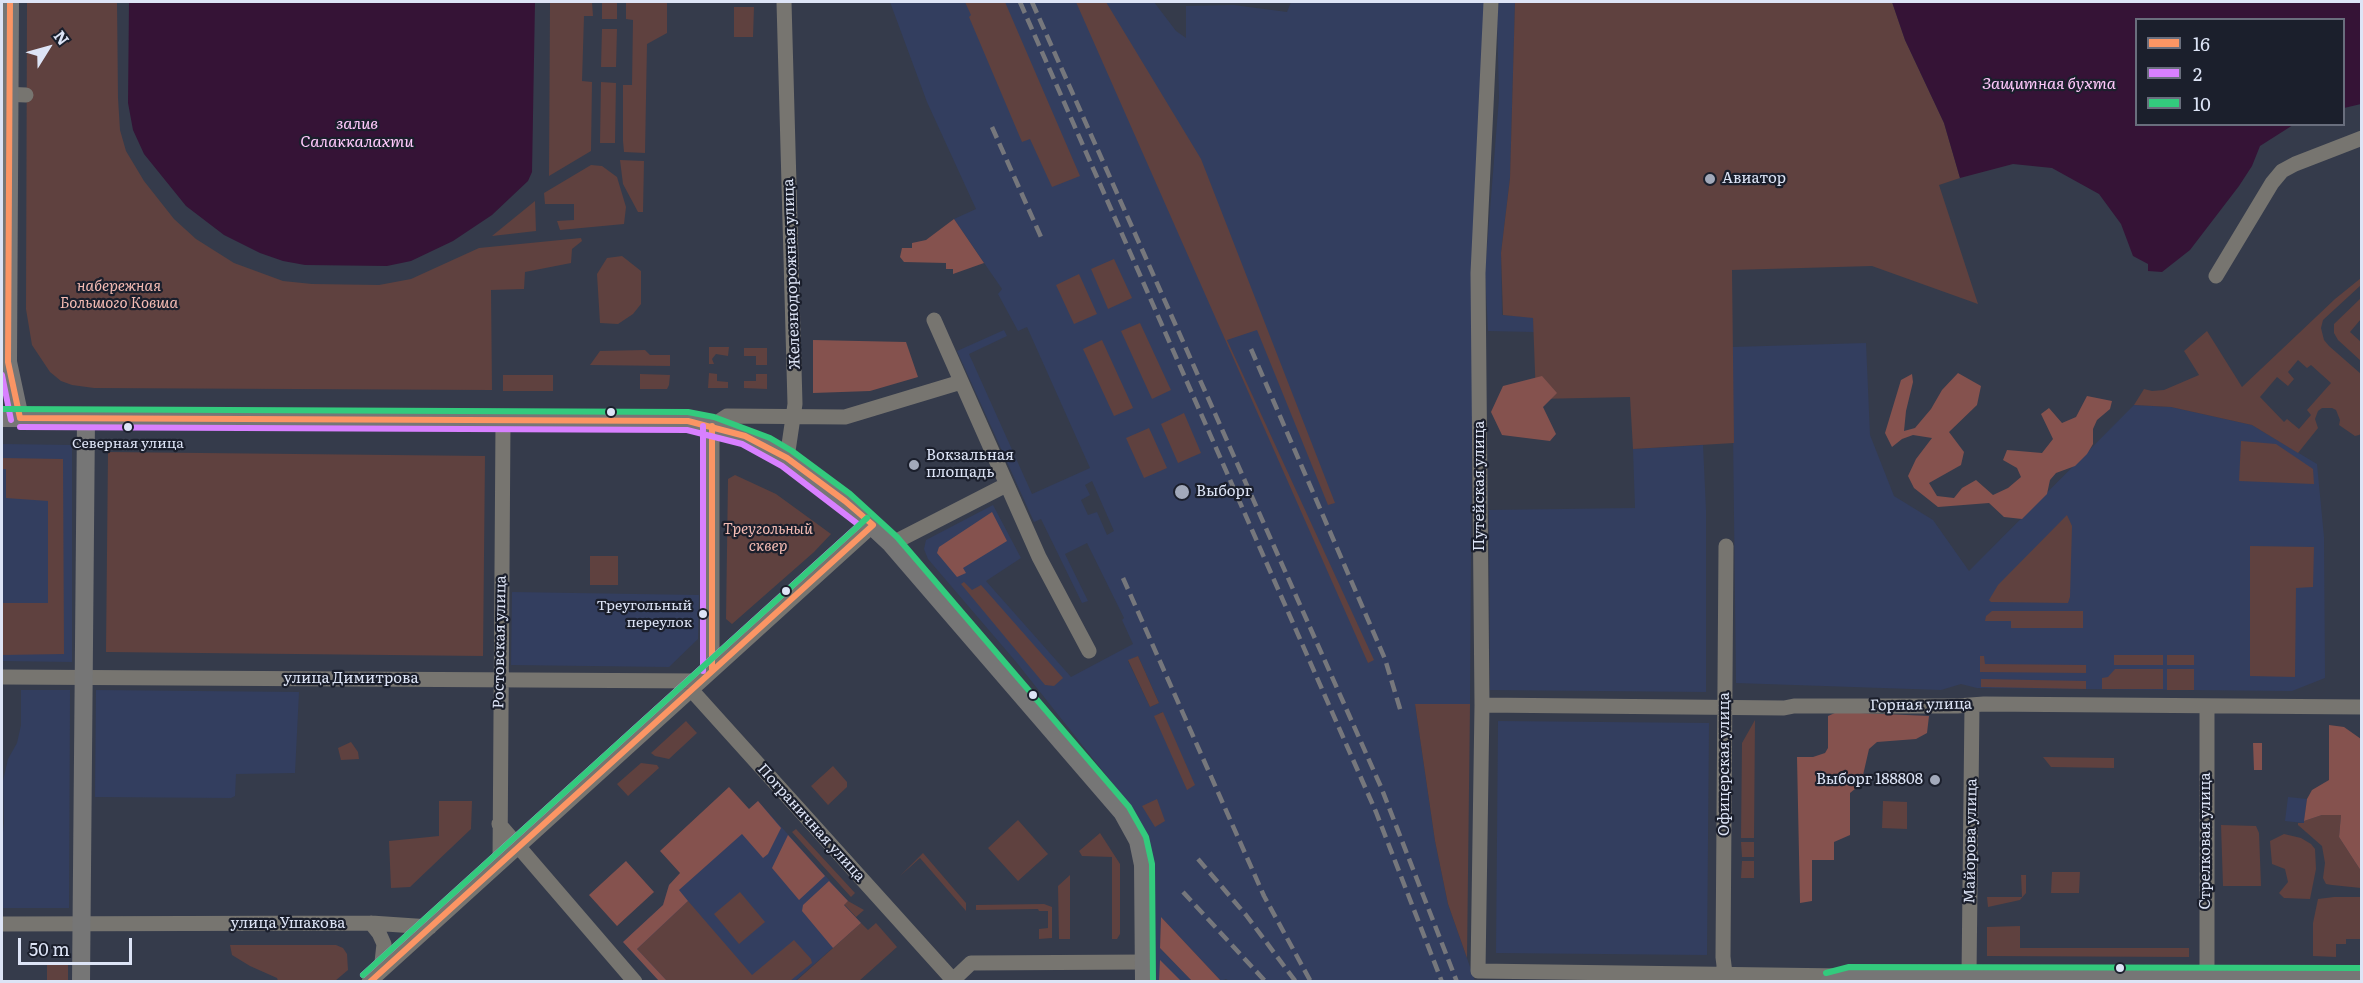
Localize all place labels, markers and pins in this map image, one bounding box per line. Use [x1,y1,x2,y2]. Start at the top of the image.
place label: Авиатор [1722,170,1786,188]
marker: Авиатор [1703,172,1717,186]
unlabelled marker [605,406,617,418]
marker: Северная улица [122,421,134,433]
place label: Северная улица [72,436,184,452]
place label: Вокзальная площадь [926,447,1014,482]
marker: Вокзальная площадь [907,458,921,472]
marker: Выборг [1173,483,1191,501]
place label: Выборг [1196,483,1252,501]
unlabelled marker [780,585,792,597]
place label: Треугольный переулок [597,598,692,630]
marker: Треугольный переулок [697,608,709,620]
unlabelled marker [1027,689,1039,701]
place label: Выборг 188808 [1816,771,1923,789]
marker: Выборг 188808 [1928,773,1942,787]
unlabelled marker [2114,962,2126,974]

